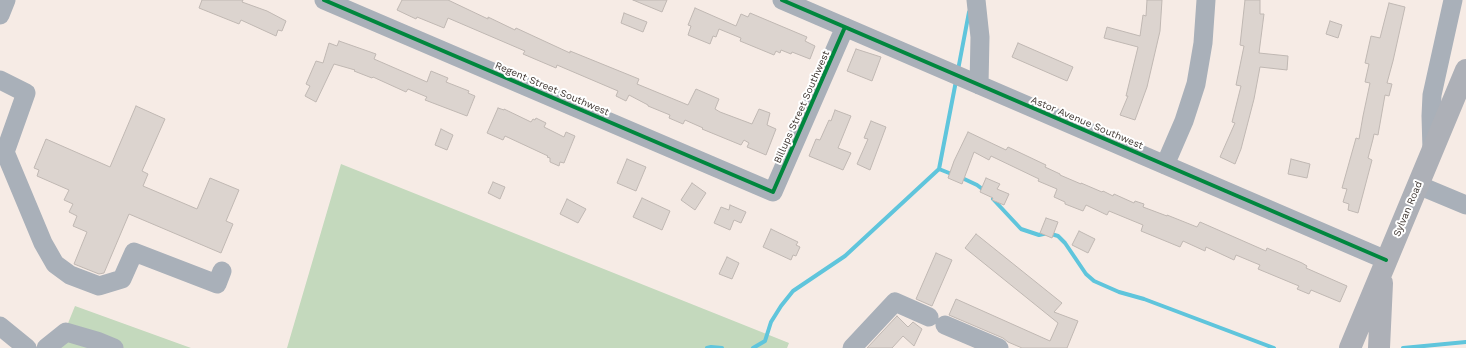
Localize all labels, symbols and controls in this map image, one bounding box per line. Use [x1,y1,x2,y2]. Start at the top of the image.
street label: Billups Street Southwest [772,49,832,165]
street label: Regent Street Southwest [493,59,611,119]
street label: Astor Avenue Southwest [1029,94,1145,152]
street label: Sylvan Road [1391,180,1425,238]

